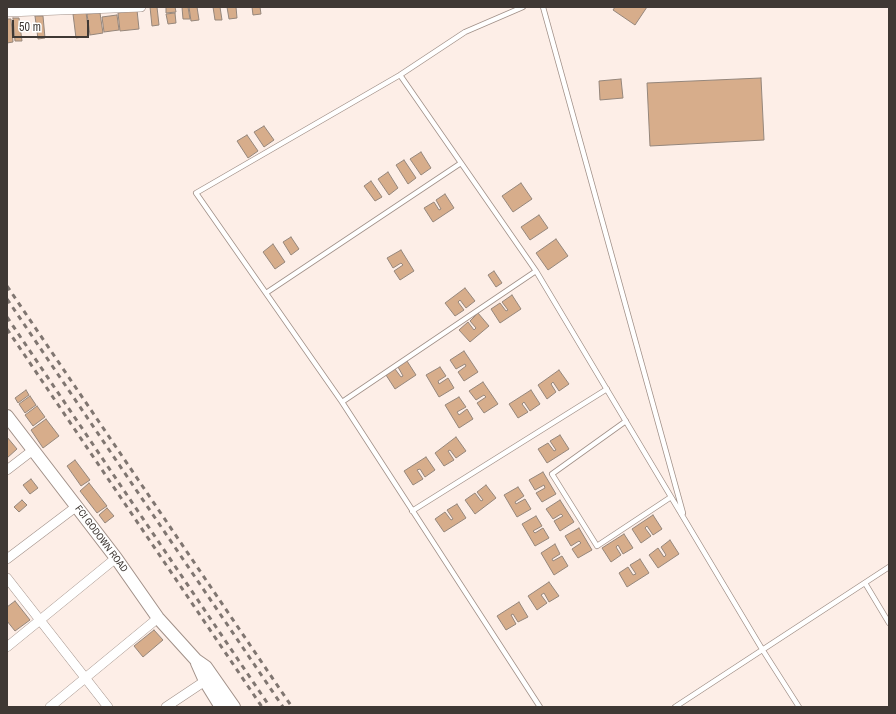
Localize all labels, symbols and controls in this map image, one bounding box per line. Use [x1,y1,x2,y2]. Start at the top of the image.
scale bar [14,12,91,38]
text: 50 m [19,19,41,35]
street label: FCI GODOWN ROAD [72,503,130,575]

